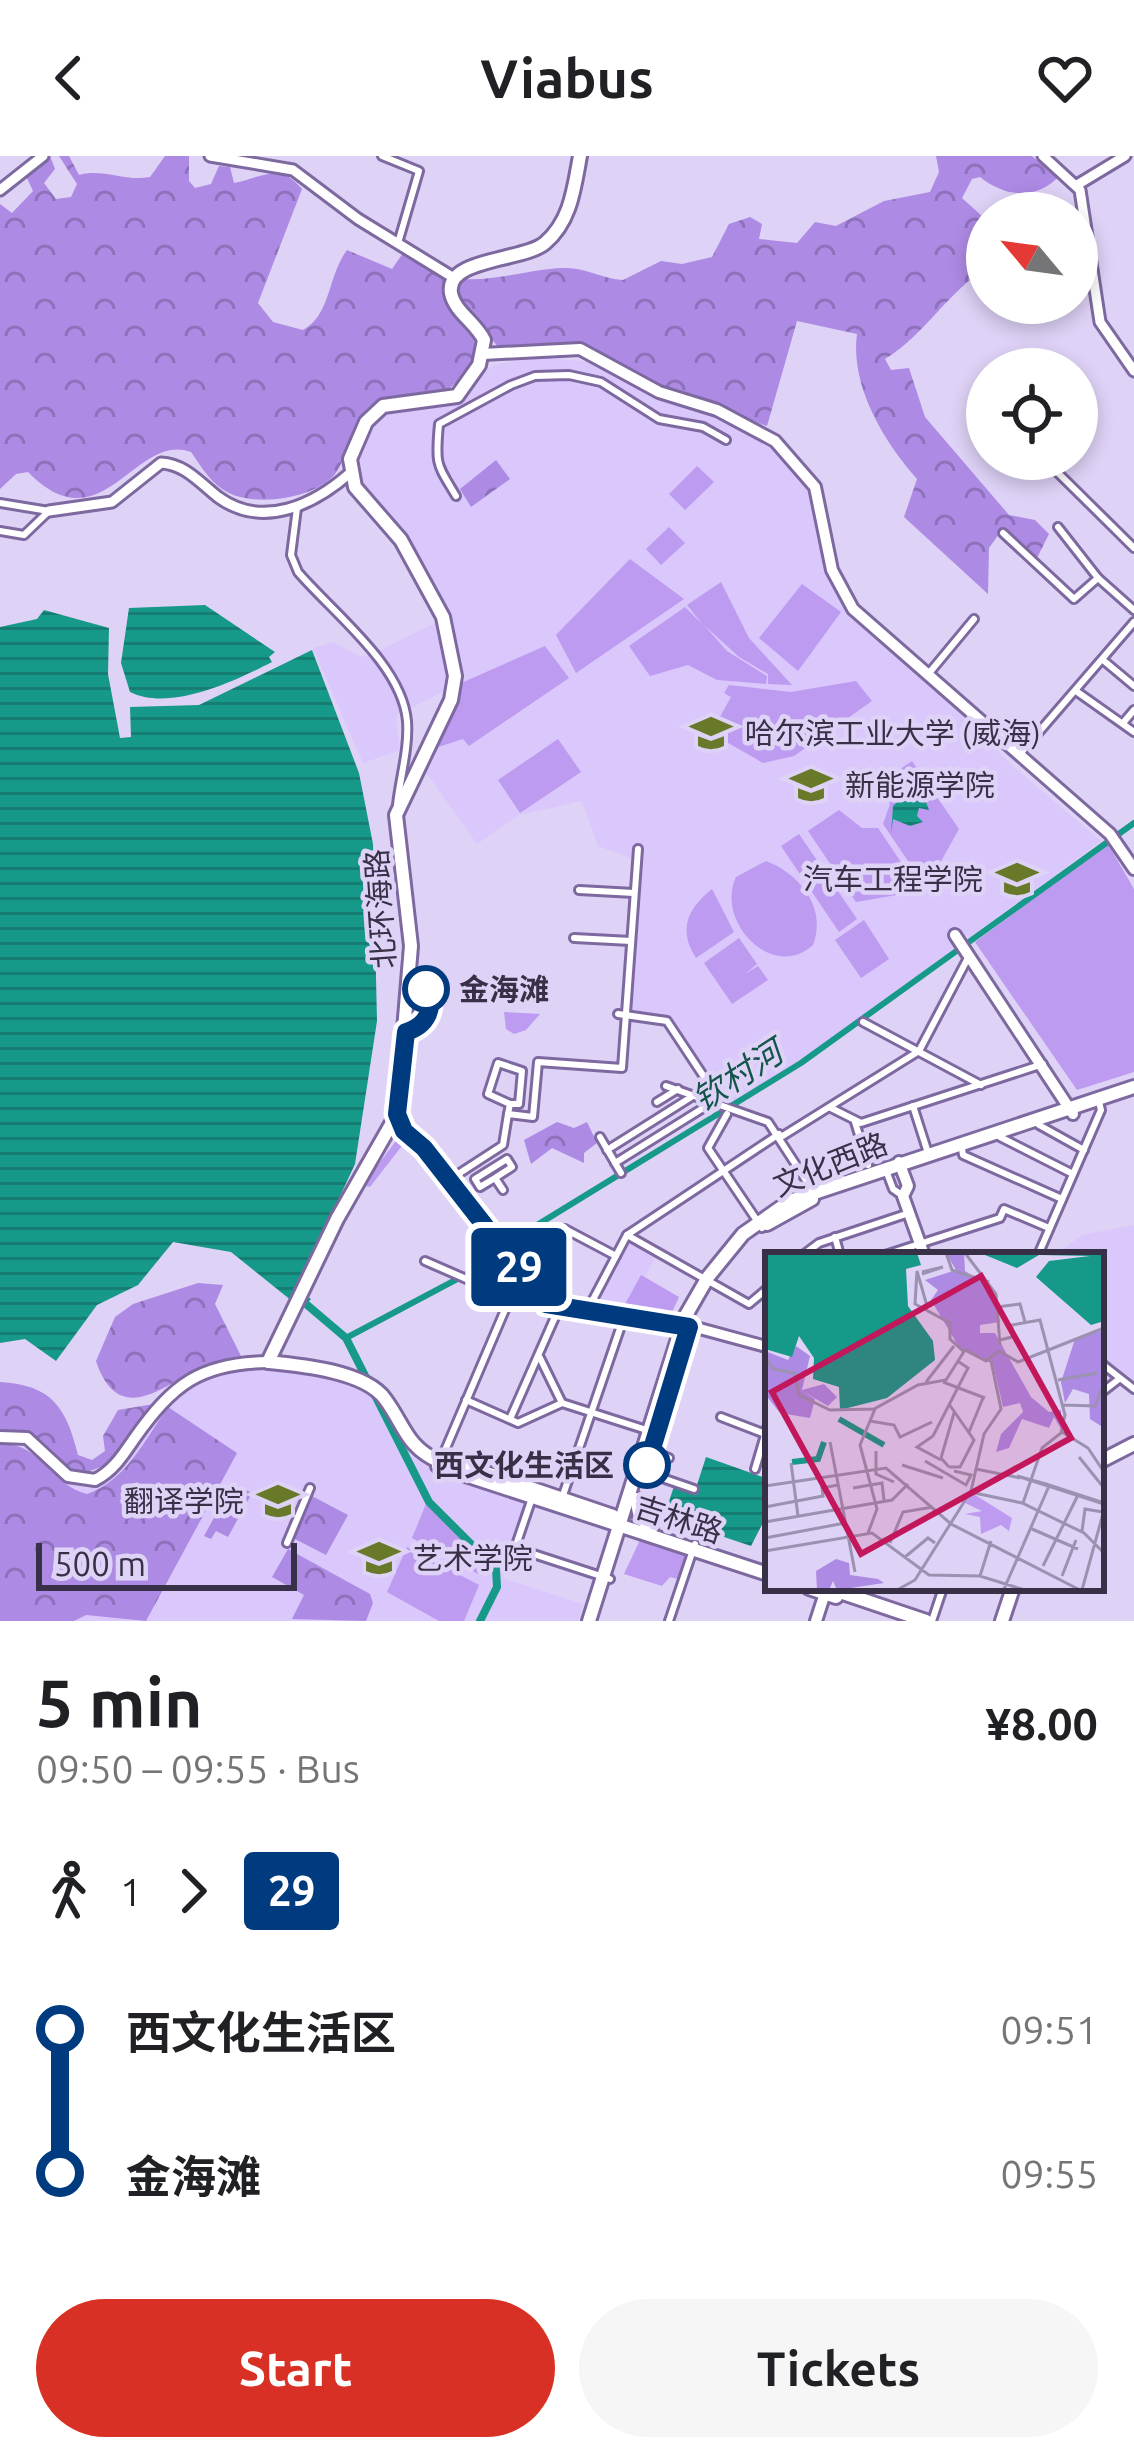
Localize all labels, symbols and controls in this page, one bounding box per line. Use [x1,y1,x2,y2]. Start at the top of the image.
icon: back [36,45,102,111]
icon: heart [1032,45,1098,111]
text: Viabus [480,48,654,108]
north arrow [966,192,1098,324]
map controls [966,192,1098,480]
button: locate [966,348,1098,480]
school or university icon: 哈尔滨工业大学 (威海) [688,710,734,756]
place label: 哈尔滨工业大学 (威海) [745,716,1041,750]
school or university icon: 新能源学院 [788,762,834,808]
place label: 新能源学院 [845,768,995,802]
street label: 北环海路 [359,848,401,970]
school or university icon: 汽车工程学院 [994,856,1040,902]
place label: 汽车工程学院 [803,862,983,896]
marker: 金海滩 [404,967,448,1011]
place label: 金海滩 [459,972,549,1006]
water label: 钦村河 [685,1029,794,1117]
street label: 文化西路 [768,1126,892,1202]
line badge: 29 [465,1228,573,1306]
text: 29 [495,1243,543,1290]
inset map [765,1252,1104,1591]
marker: 西文化生活区 [625,1443,669,1487]
place label: 西文化生活区 [434,1448,614,1482]
school or university icon: 翻译学院 [255,1478,301,1524]
place label: 翻译学院 [124,1484,244,1518]
street label: 吉林路 [631,1489,727,1549]
school or university icon: 艺术学院 [356,1535,402,1581]
scale bar [36,1537,297,1590]
place label: 艺术学院 [413,1541,533,1575]
text: 500 m [54,1545,146,1582]
text: 5 min [36,1665,203,1739]
text: ¥8.00 [985,1698,1098,1749]
text: 09:50 – 09:55 · Bus [36,1747,360,1790]
icon: walk [36,1858,102,1924]
icon: forward [160,1858,226,1924]
text: 29 [268,1867,315,1914]
text: 1 [120,1870,142,1913]
text: 西文化生活区 [126,2007,396,2058]
text: 09:51 [1000,2008,1098,2051]
text: 金海滩 [126,2151,261,2202]
text: 09:55 [1000,2152,1098,2195]
button: Start [36,2299,555,2437]
button: Tickets [579,2299,1098,2437]

